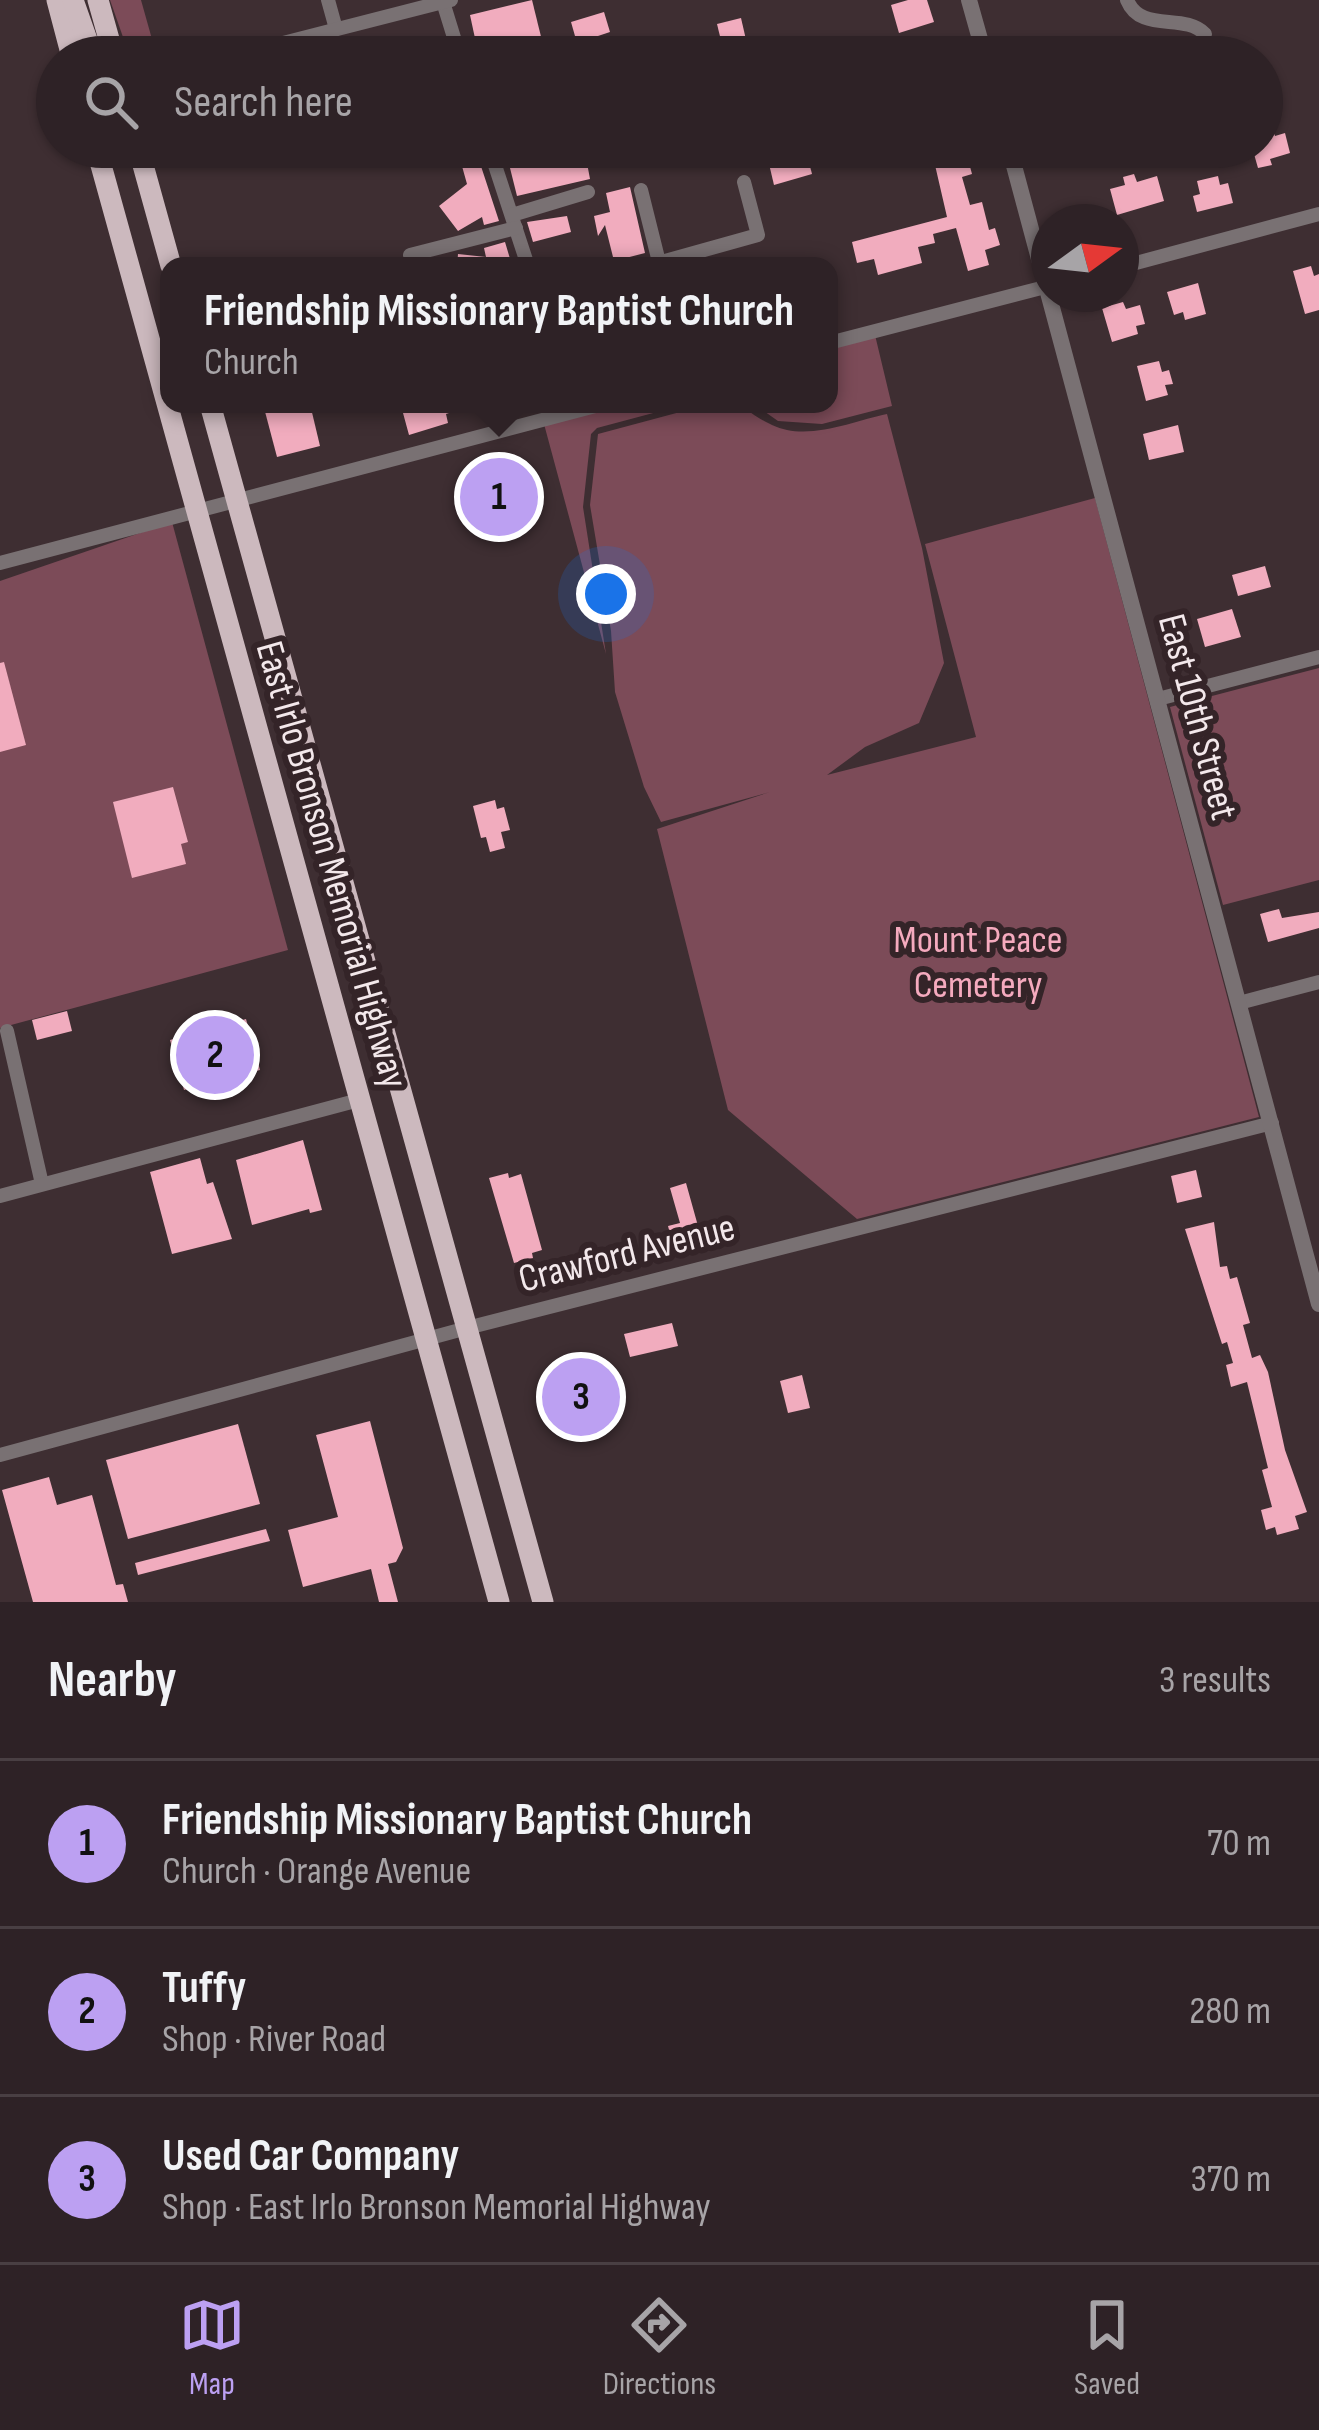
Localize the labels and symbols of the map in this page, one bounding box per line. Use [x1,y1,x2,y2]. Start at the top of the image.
north arrow [1031,204,1139,312]
pin: 1 [460,452,538,542]
your location [576,564,636,624]
street label: East 10th Street [1147,609,1247,825]
street label: East Irlo Bronson Memorial Highway [245,636,417,1094]
park label: Mount Peace Cemetery [894,917,1063,1009]
pin: 2 [176,1010,254,1100]
street label: Crawford Avenue [514,1204,740,1304]
pin: 3 [542,1352,620,1442]

